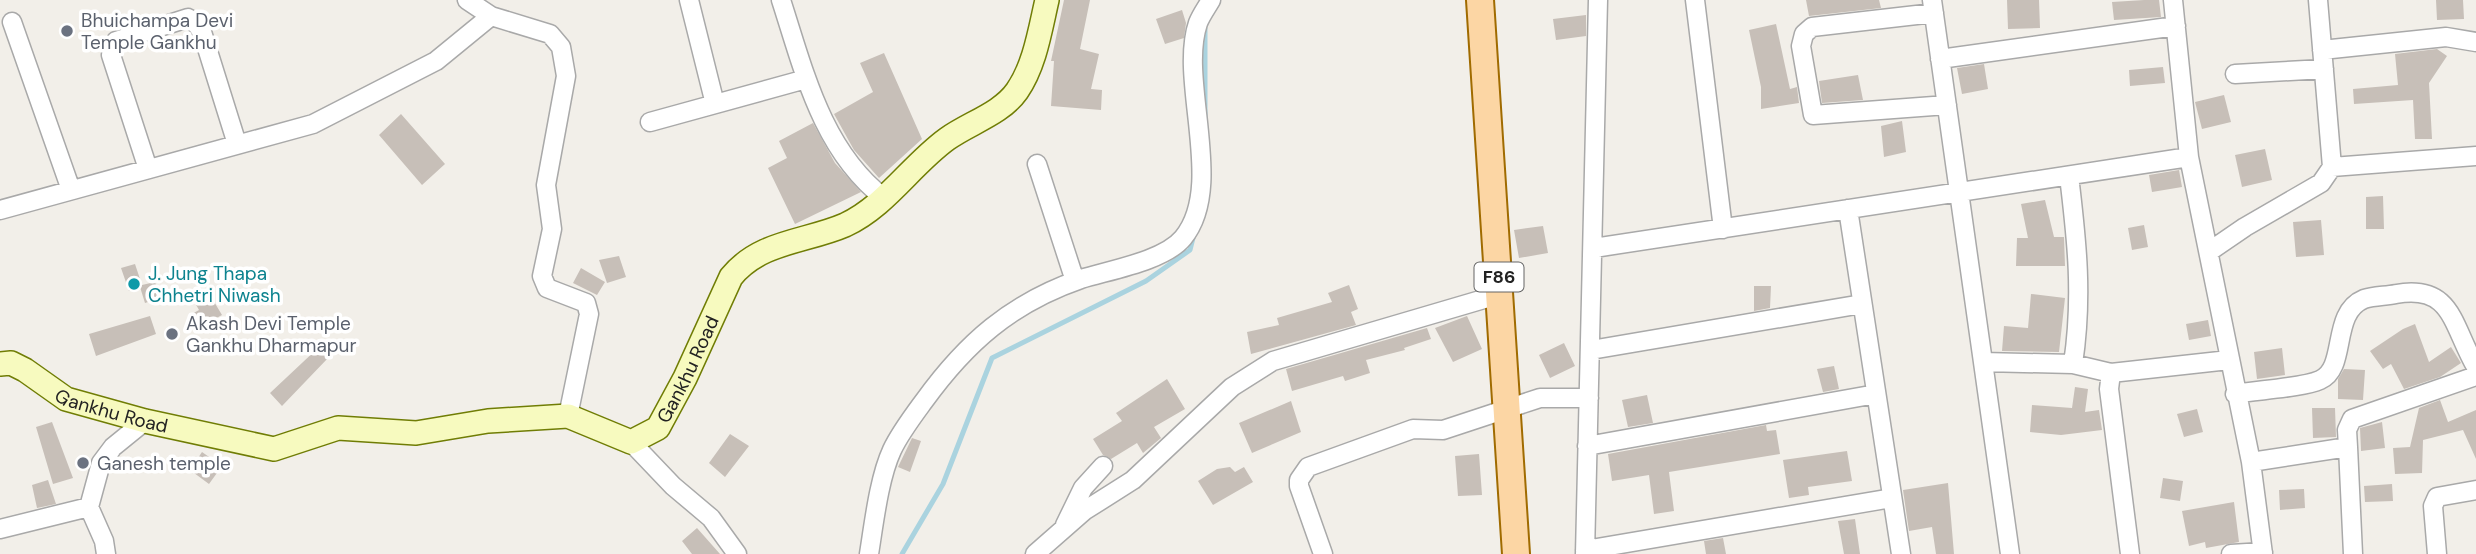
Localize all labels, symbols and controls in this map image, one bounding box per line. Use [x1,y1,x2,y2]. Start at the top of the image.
place label: Bhuichampa Devi Temple Gankhu [81,8,233,55]
marker: Bhuichampa Devi Temple Gankhu [59,23,75,39]
place label: J. Jung Thapa Chhetri Niwash [148,261,281,308]
road number: F86 [1474,262,1524,292]
marker: J. Jung Thapa Chhetri Niwash [126,276,142,292]
place label: Akash Devi Temple Gankhu Dharmapur [186,311,357,358]
street label: Gankhu Road [651,312,725,427]
marker: Akash Devi Temple Gankhu Dharmapur [164,326,180,342]
street label: Gankhu Road [49,383,170,439]
place label: Ganesh temple [97,451,231,476]
marker: Ganesh temple [75,455,91,471]

